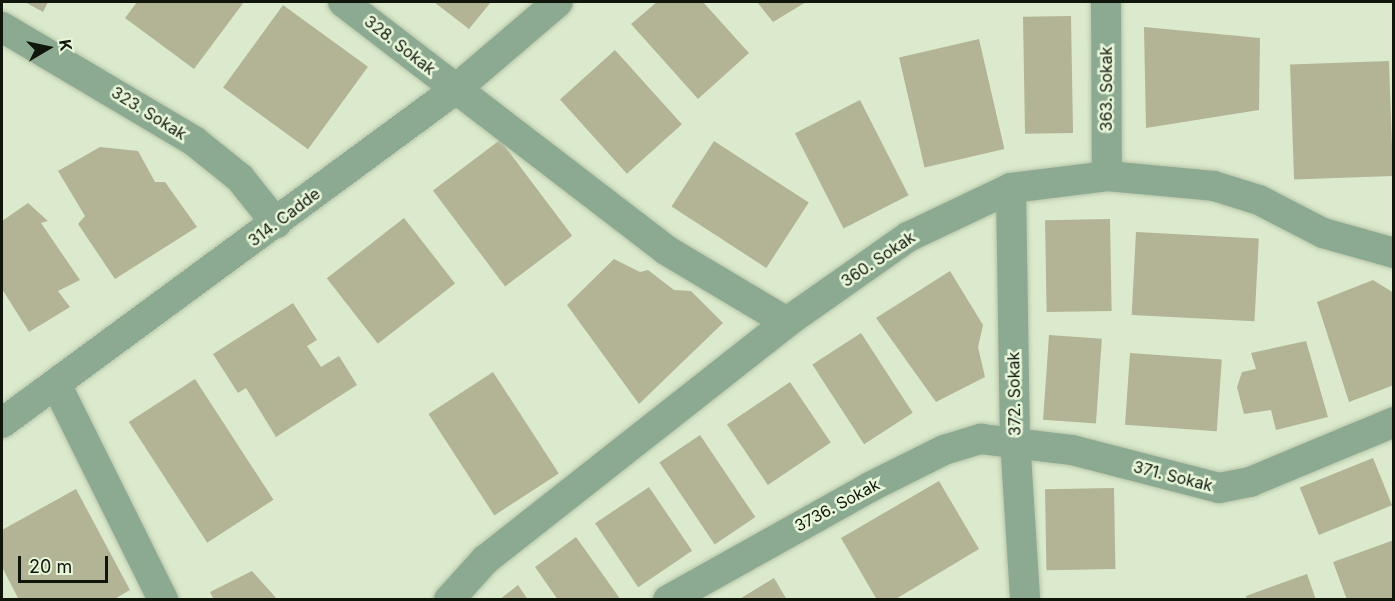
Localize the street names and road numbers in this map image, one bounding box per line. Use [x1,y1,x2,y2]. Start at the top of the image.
street label: 328. Sokak [361,11,439,79]
street label: 363. Sokak [1096,47,1116,131]
street label: 323. Sokak [108,82,190,144]
street label: 314. Cadde [244,184,324,250]
street label: 360. Sokak [837,227,919,291]
street label: 372. Sokak [1004,352,1024,436]
street label: 371. Sokak [1131,457,1215,495]
street label: 3736. Sokak [791,475,883,535]

